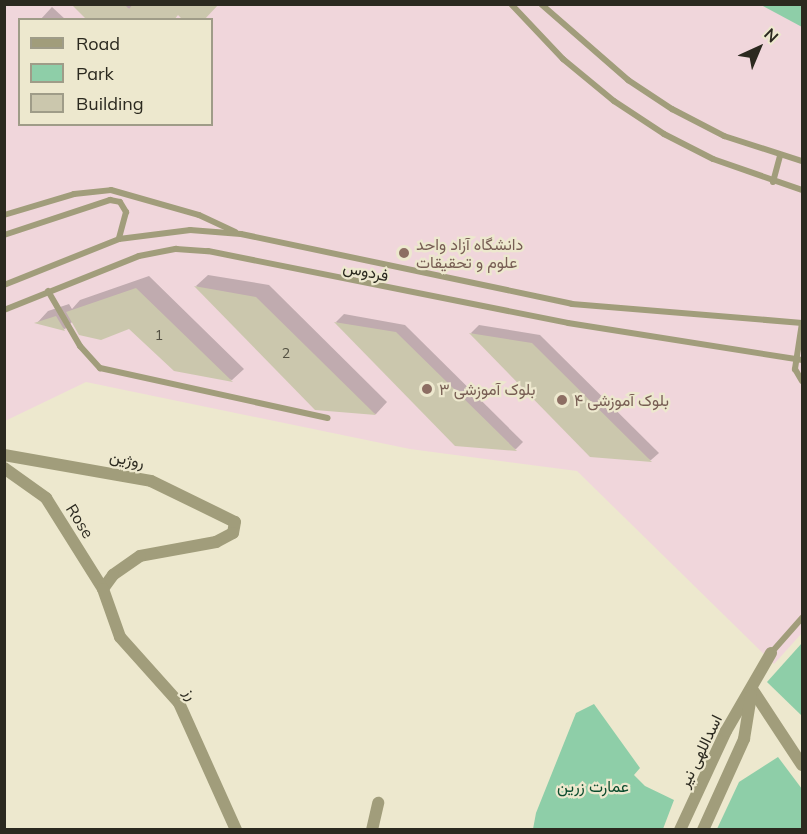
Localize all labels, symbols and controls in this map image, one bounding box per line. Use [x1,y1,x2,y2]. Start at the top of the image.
legend [18,18,213,126]
north arrow [729,18,789,78]
text: N [760,24,783,46]
text: Road [76,32,120,55]
text: Park [76,62,114,85]
text: Building [76,92,144,115]
place label: دانشگاه آزاد واحد علوم و تحقیقات [416,234,523,272]
marker: دانشگاه آزاد واحد علوم و تحقیقات [397,246,411,260]
street label: فردوس [342,257,390,285]
house number: 1 [155,327,163,343]
house number: 2 [282,345,290,361]
place label: بلوک آموزشی ۳ [439,379,535,399]
marker: بلوک آموزشی ۳ [420,382,434,396]
place label: بلوک آموزشی ۴ [574,390,669,410]
marker: بلوک آموزشی ۴ [555,393,569,407]
street label: روژین [108,446,146,472]
street label: Rose [62,500,98,542]
street label: رز [180,684,202,704]
street label: اسداللهی نیر [674,712,726,790]
park label: عمارت زرین [557,776,629,796]

